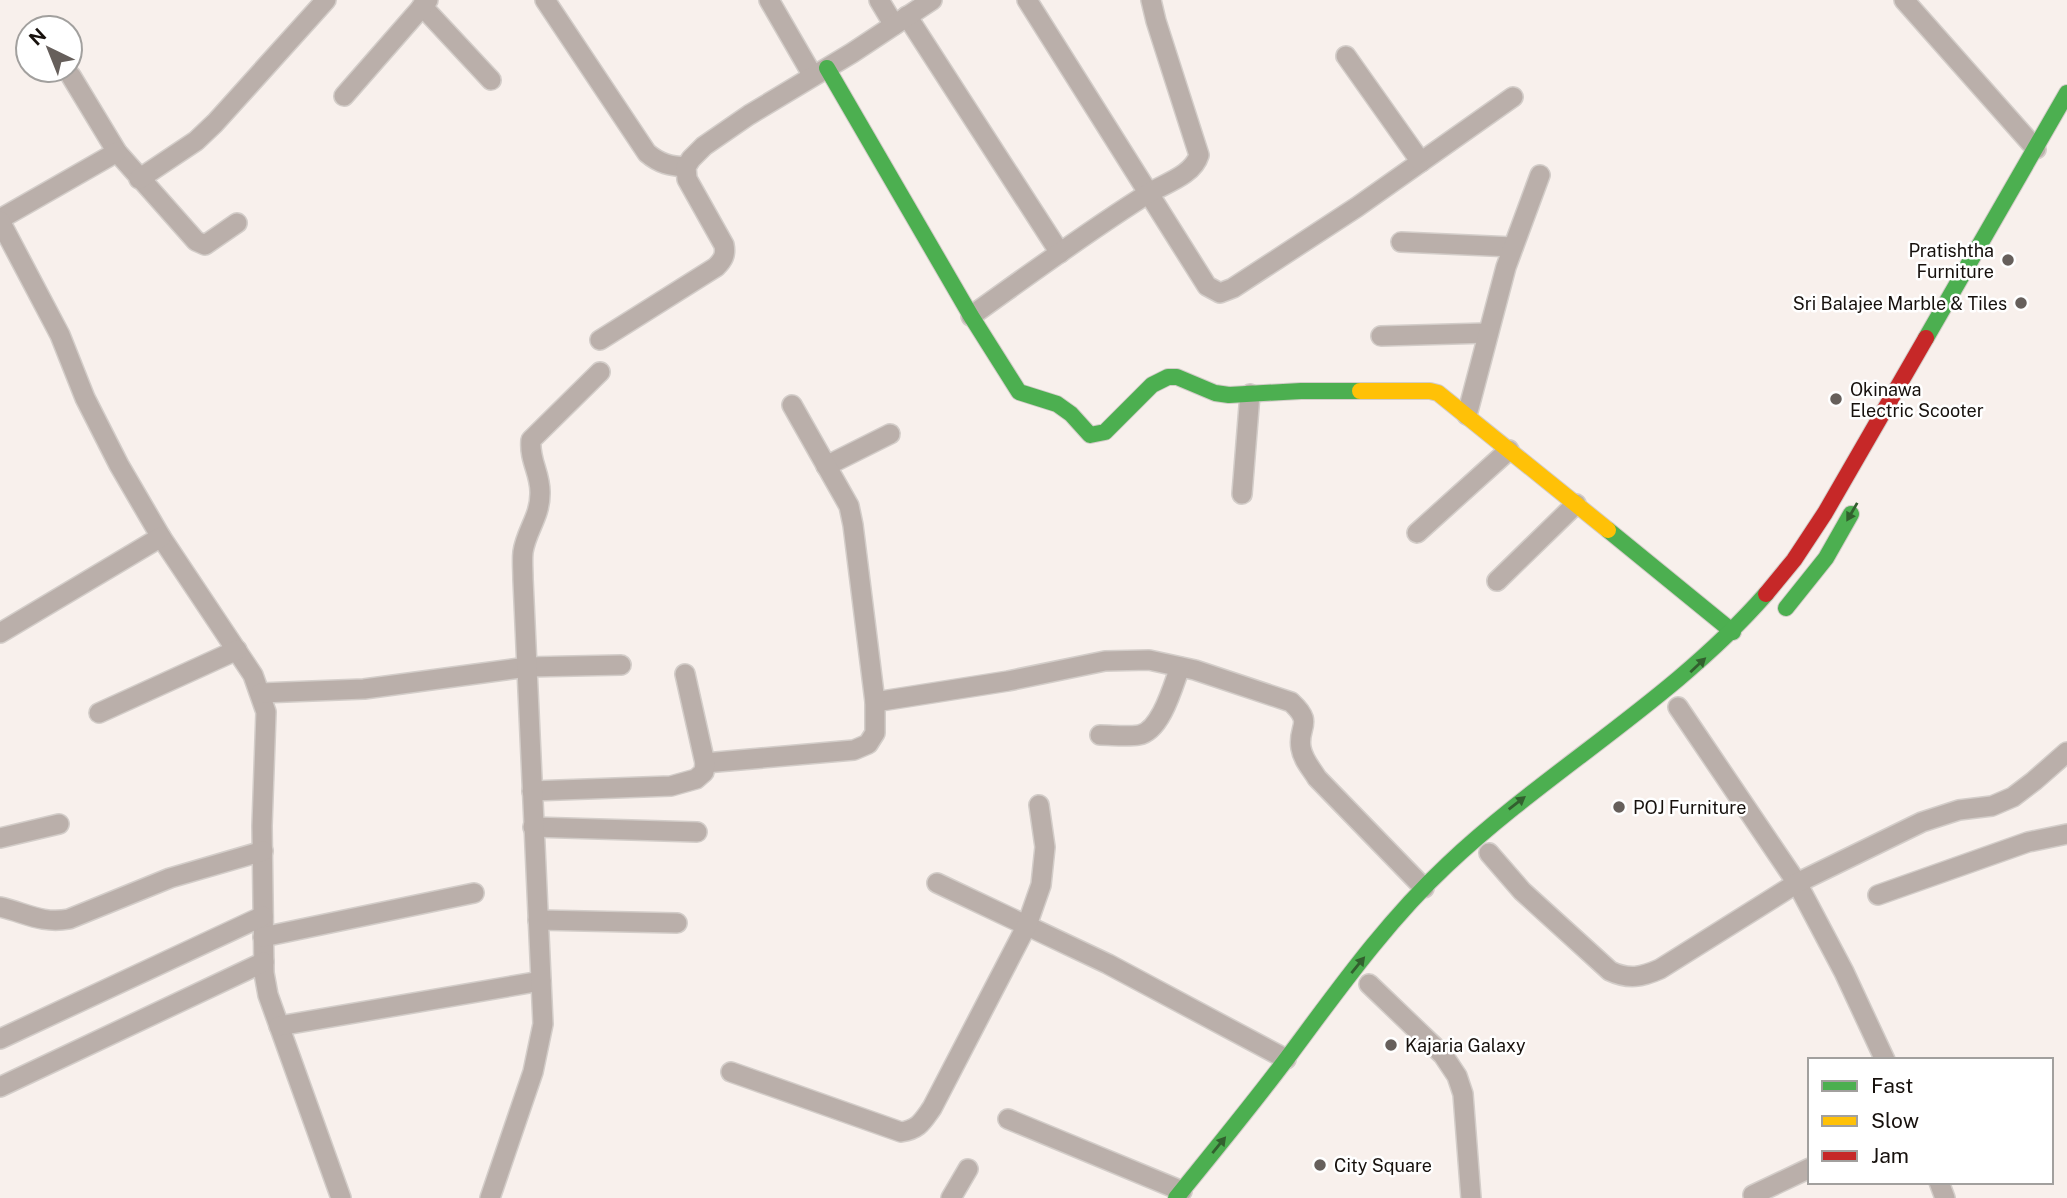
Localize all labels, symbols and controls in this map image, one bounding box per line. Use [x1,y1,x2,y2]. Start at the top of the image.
north arrow [14,14,84,84]
text: N [24,23,50,50]
place label: Pratishtha Furniture [1908,240,1994,282]
marker: Pratishtha Furniture [2000,252,2016,268]
place label: Sri Balajee Marble & Tiles [1793,293,2007,314]
marker: Sri Balajee Marble & Tiles [2013,295,2029,311]
place label: Okinawa Electric Scooter [1850,379,1984,421]
marker: Okinawa Electric Scooter [1828,391,1844,407]
one-way arrow [1846,503,1858,522]
one-way arrow [1689,658,1706,673]
one-way arrow [1508,796,1526,811]
place label: POJ Furniture [1633,797,1746,818]
marker: POJ Furniture [1611,799,1627,815]
one-way arrow [1350,956,1365,974]
place label: Kajaria Galaxy [1405,1035,1526,1056]
marker: Kajaria Galaxy [1383,1037,1399,1053]
legend [1808,1058,2053,1184]
text: Fast [1871,1073,1913,1098]
text: Slow [1871,1108,1919,1133]
one-way arrow [1212,1137,1227,1155]
text: Jam [1871,1143,1909,1168]
place label: City Square [1334,1155,1432,1176]
marker: City Square [1312,1157,1328,1173]

